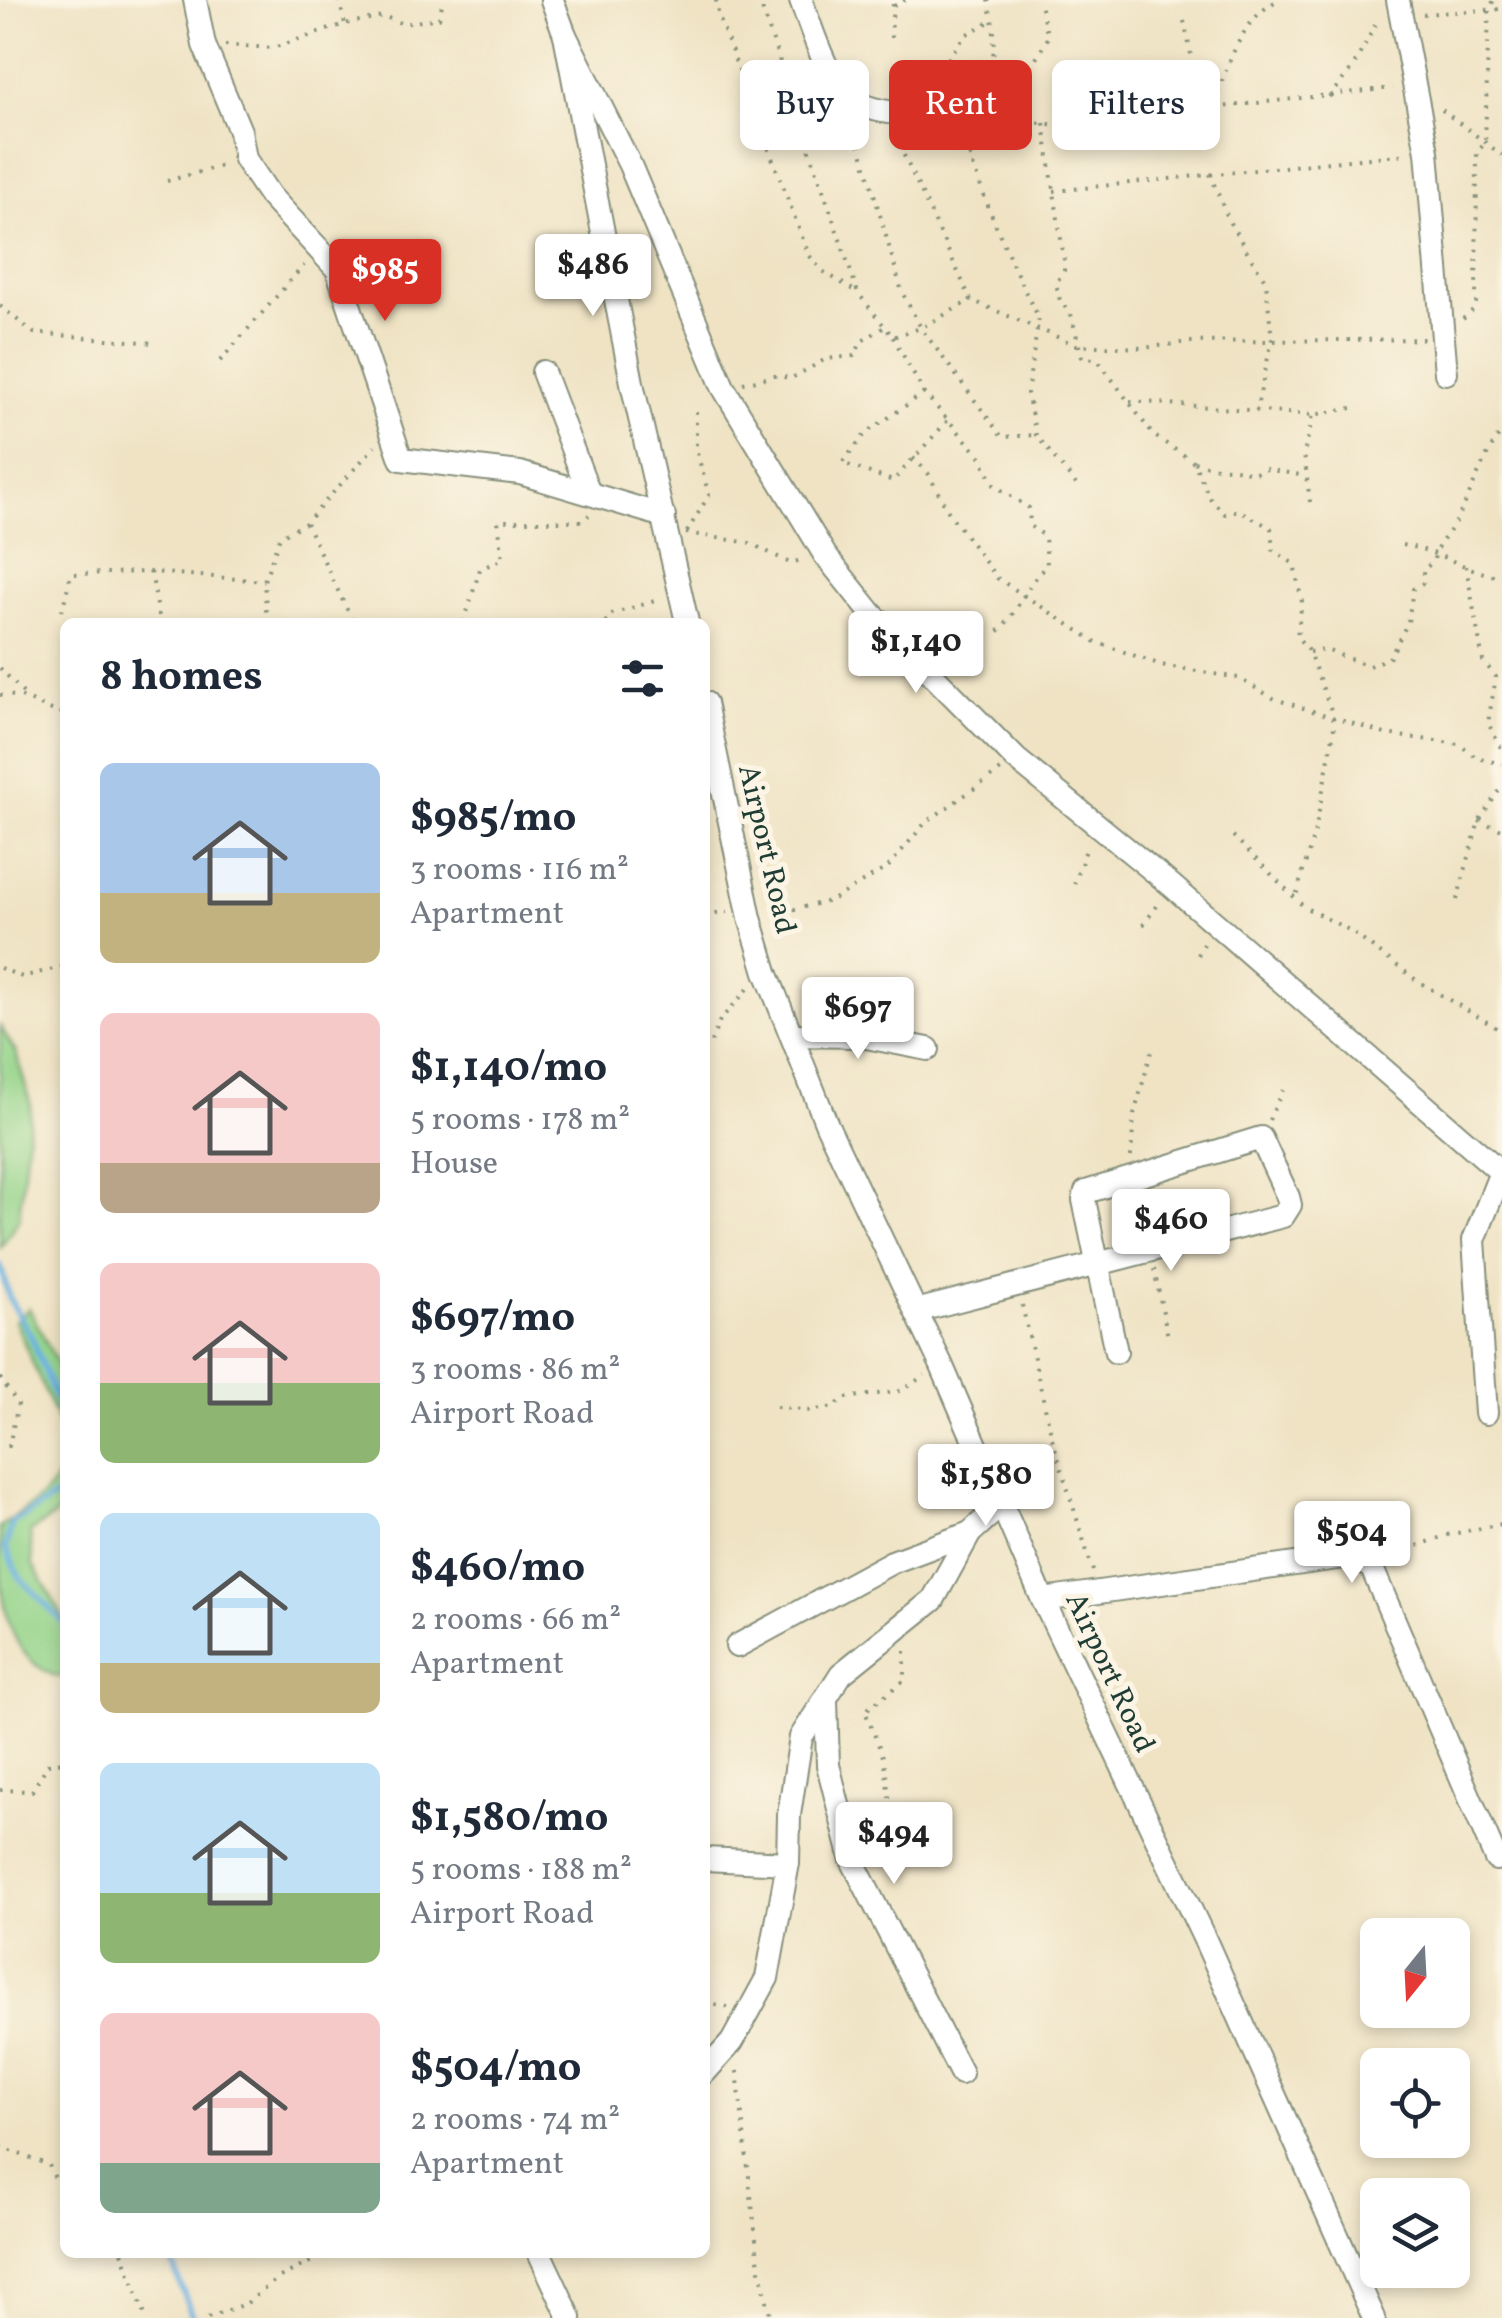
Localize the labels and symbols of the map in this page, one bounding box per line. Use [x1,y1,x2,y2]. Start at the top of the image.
pin: $486 [534,234,652,319]
pin: $985 [326,239,444,324]
pin: $1,140 [835,611,997,696]
street label: Airport Road [726,761,806,938]
pin: $697 [799,977,917,1062]
pin: $460 [1112,1189,1230,1274]
pin: $1,580 [905,1444,1067,1529]
pin: $504 [1293,1501,1411,1586]
street label: Airport Road [1054,1586,1165,1760]
pin: $494 [835,1802,953,1887]
north arrow [1360,1918,1470,2028]

